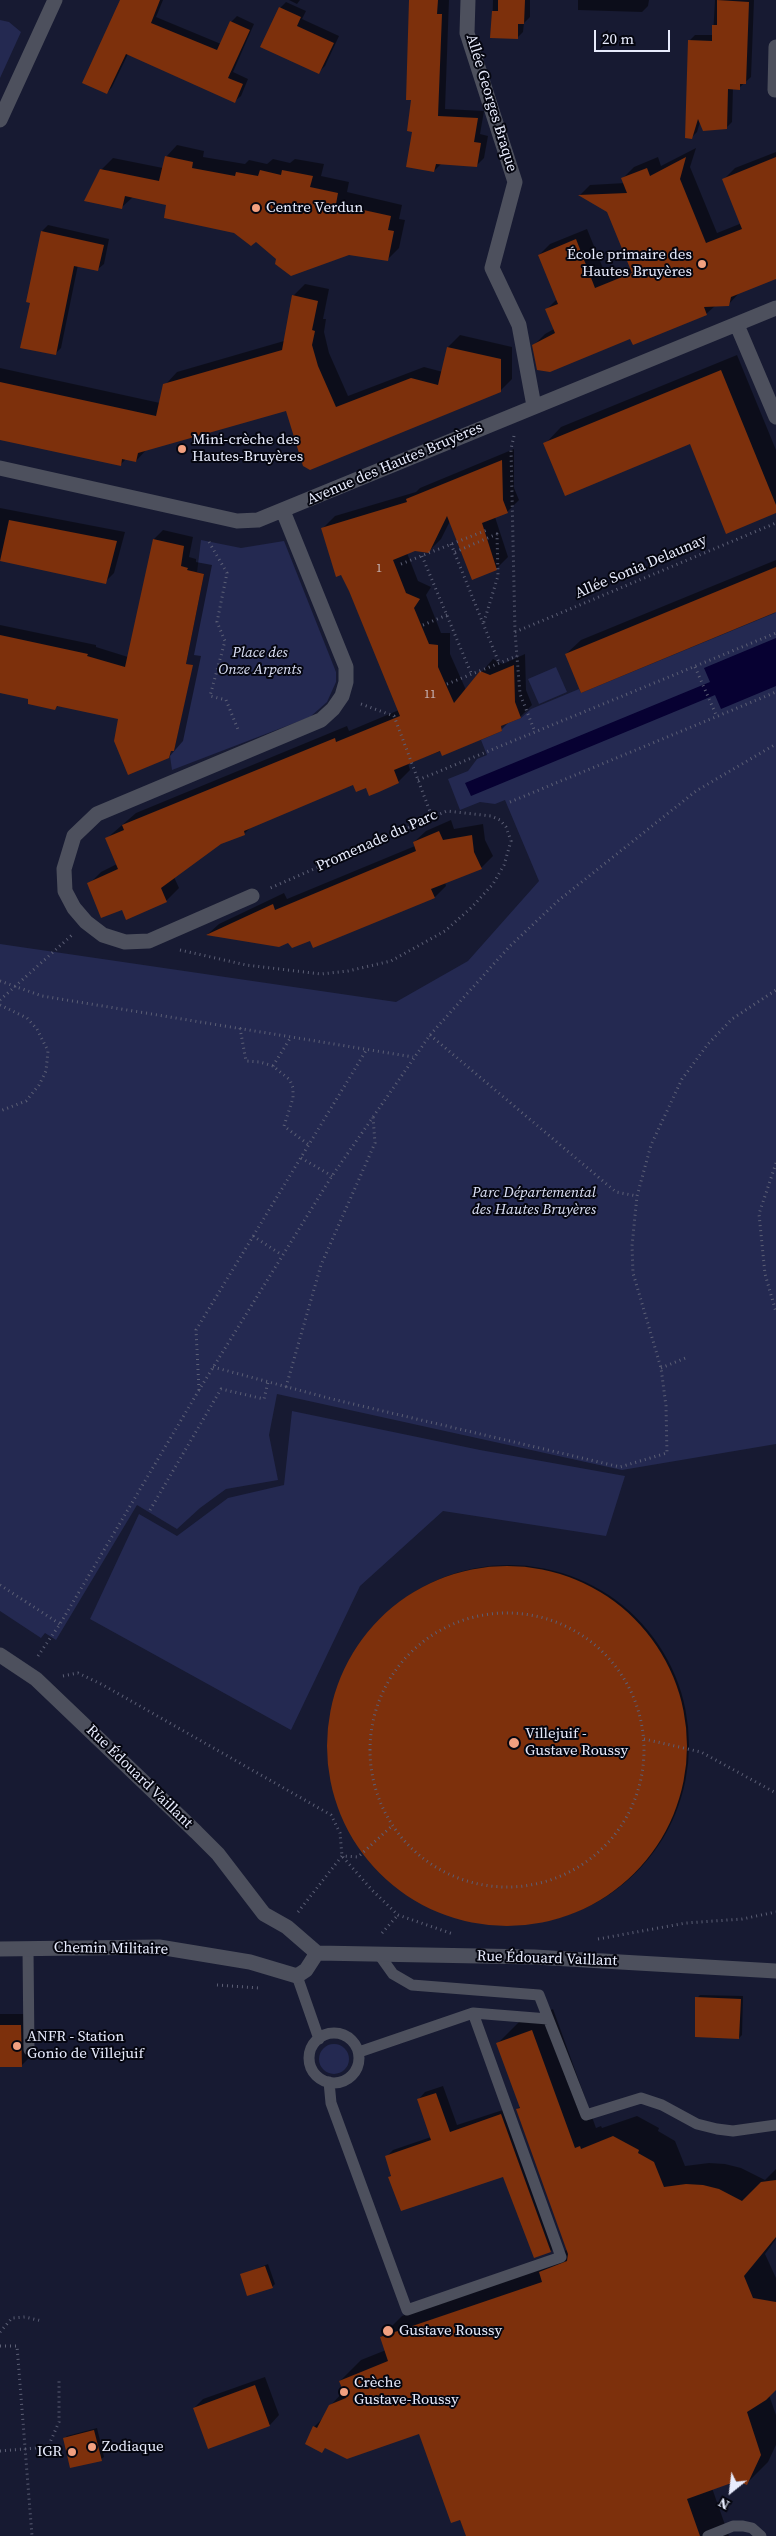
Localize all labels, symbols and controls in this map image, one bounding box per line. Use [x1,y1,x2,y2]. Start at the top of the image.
scale bar [596,20,672,52]
text: 20 m [602,28,634,49]
street label: Allée Georges Braque [461,32,521,174]
place label: Centre Verdun [266,199,363,217]
marker: Centre Verdun [250,202,262,214]
place label: École primaire des Hautes Bruyères [567,246,692,281]
marker: École primaire des Hautes Bruyères [696,258,708,270]
street label: Avenue des Hautes Bruyères [305,419,485,509]
place label: Mini-crèche des Hautes-Bruyères [192,431,303,466]
marker: Mini-crèche des Hautes-Bruyères [176,443,188,455]
street label: Allée Sonia Delaunay [572,531,710,603]
house number: 1 [376,562,382,576]
park label: Place des Onze Arpents [218,644,302,679]
house number: 11 [424,688,436,702]
street label: Promenade du Parc [313,806,441,876]
park label: Parc Départemental des Hautes Bruyères [472,1184,596,1219]
street label: Rue Édouard Vaillant [82,1722,196,1832]
place label: Villejuif - Gustave Roussy [525,1725,628,1760]
marker: Villejuif - Gustave Roussy [507,1736,521,1750]
street label: Chemin Militaire [54,1939,168,1959]
street label: Rue Édouard Vaillant [476,1948,618,1970]
place label: ANFR - Station Gonio de Villejuif [27,2028,144,2063]
marker: ANFR - Station Gonio de Villejuif [11,2040,23,2052]
place label: Gustave Roussy [399,2322,502,2340]
marker: Gustave Roussy [381,2324,395,2338]
place label: Crèche Gustave-Roussy [354,2374,459,2409]
marker: Crèche Gustave-Roussy [338,2386,350,2398]
place label: Zodiaque [102,2438,164,2456]
marker: Zodiaque [86,2441,98,2453]
place label: IGR [37,2443,62,2461]
marker: IGR [66,2446,78,2458]
north arrow [706,2466,756,2516]
text: N [714,2493,733,2515]

